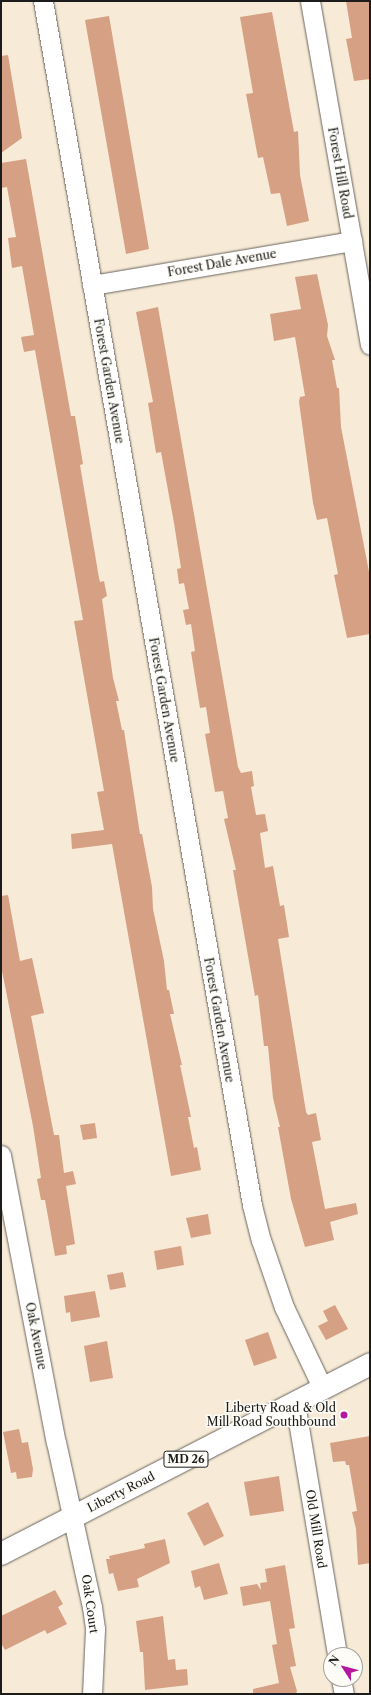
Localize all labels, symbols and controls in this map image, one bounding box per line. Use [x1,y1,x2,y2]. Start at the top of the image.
street label: Forest Hill Road [325,126,355,220]
street label: Forest Dale Avenue [166,246,278,280]
street label: Forest Garden Avenue [91,317,127,445]
street label: Forest Garden Avenue [146,636,182,764]
street label: Forest Garden Avenue [201,956,237,1084]
street label: Oak Avenue [22,1301,50,1371]
place label: Liberty Road & Old Mill Road Southbound [207,1401,336,1429]
marker: Liberty Road & Old Mill Road Southbound [339,1410,349,1420]
road number: MD 26 [163,1450,209,1468]
street label: Liberty Road [85,1469,157,1515]
street label: Old Mill Road [303,1489,329,1569]
street label: Oak Court [79,1573,101,1635]
north arrow [323,1647,363,1687]
text: N [326,1653,343,1669]

